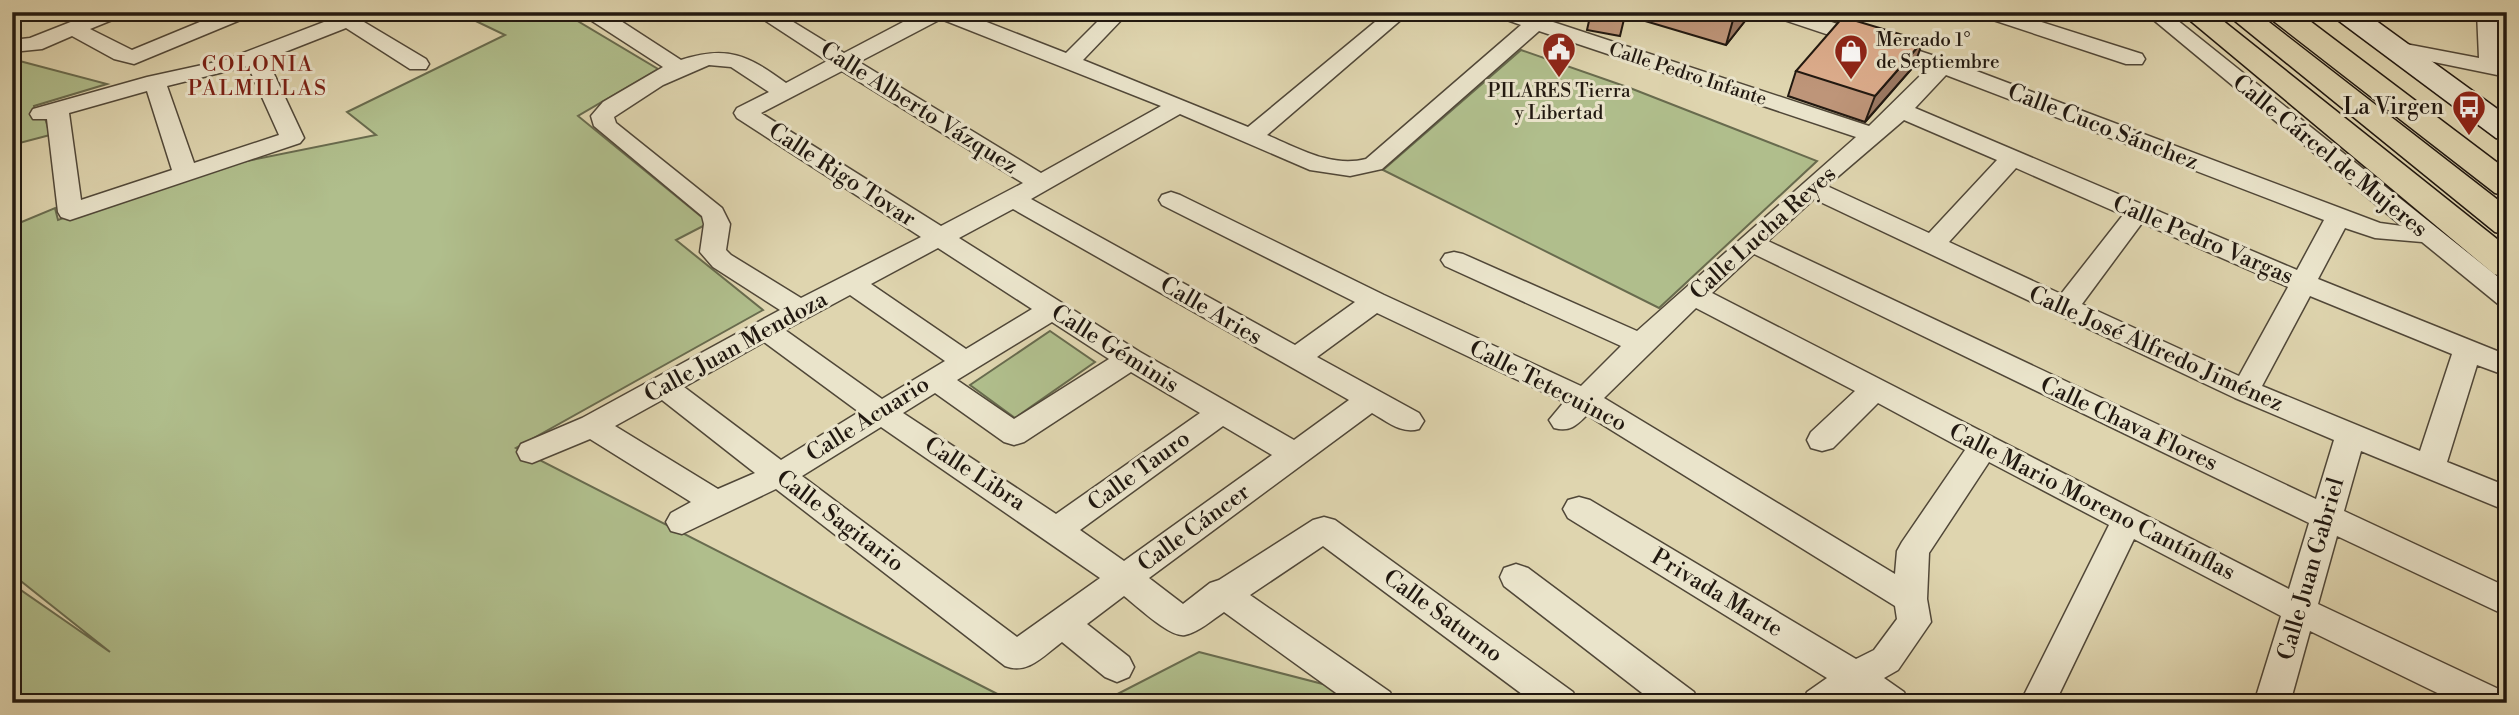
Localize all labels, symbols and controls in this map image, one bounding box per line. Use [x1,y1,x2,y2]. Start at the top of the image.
place label: Mercado 1° de Septiembre [1876,28,2000,74]
public building icon: PILARES Tierra y Libertad [1540,30,1578,79]
shop icon: Mercado 1° de Septiembre [1832,32,1870,81]
street label: Calle Alberto Vázquez [815,36,1023,180]
street label: Calle Pedro Infante [1606,37,1770,111]
district label: COLONIA PALMILLAS [188,52,328,102]
street label: Calle Cárcel de Mujeres [2227,69,2433,243]
street label: Calle Cuco Sánchez [2004,78,2202,176]
place label: PILARES Tierra y Libertad [1487,79,1631,125]
bus stop icon: La Virgen [2450,88,2488,137]
place label: La Virgen [2343,93,2444,121]
street label: Calle Rigo Tovar [763,117,921,233]
street label: Calle Lucha Reyes [1684,160,1842,306]
street label: Calle Pedro Vargas [2109,189,2297,291]
street label: Calle Aries [1155,271,1267,351]
street label: Calle José Alfredo Jiménez [2024,280,2288,418]
street label: Calle Juan Mendoza [640,285,833,409]
street label: Calle Géminis [1046,299,1184,399]
street label: Calle Tetecuinco [1464,334,1632,438]
street label: Calle Acuario [801,370,935,468]
street label: Calle Chava Flores [2036,371,2222,477]
street label: Calle Mario Moreno Cantínflas [1944,418,2240,586]
street label: Calle Tauro [1082,425,1196,517]
street label: Calle Libra [919,431,1031,517]
street label: Calle Sagitario [771,464,909,578]
street label: Calle Juan Gabriel [2272,474,2350,663]
street label: Calle Cáncer [1132,478,1256,578]
street label: Privada Marte [1646,543,1788,643]
street label: Calle Saturno [1378,563,1508,669]

